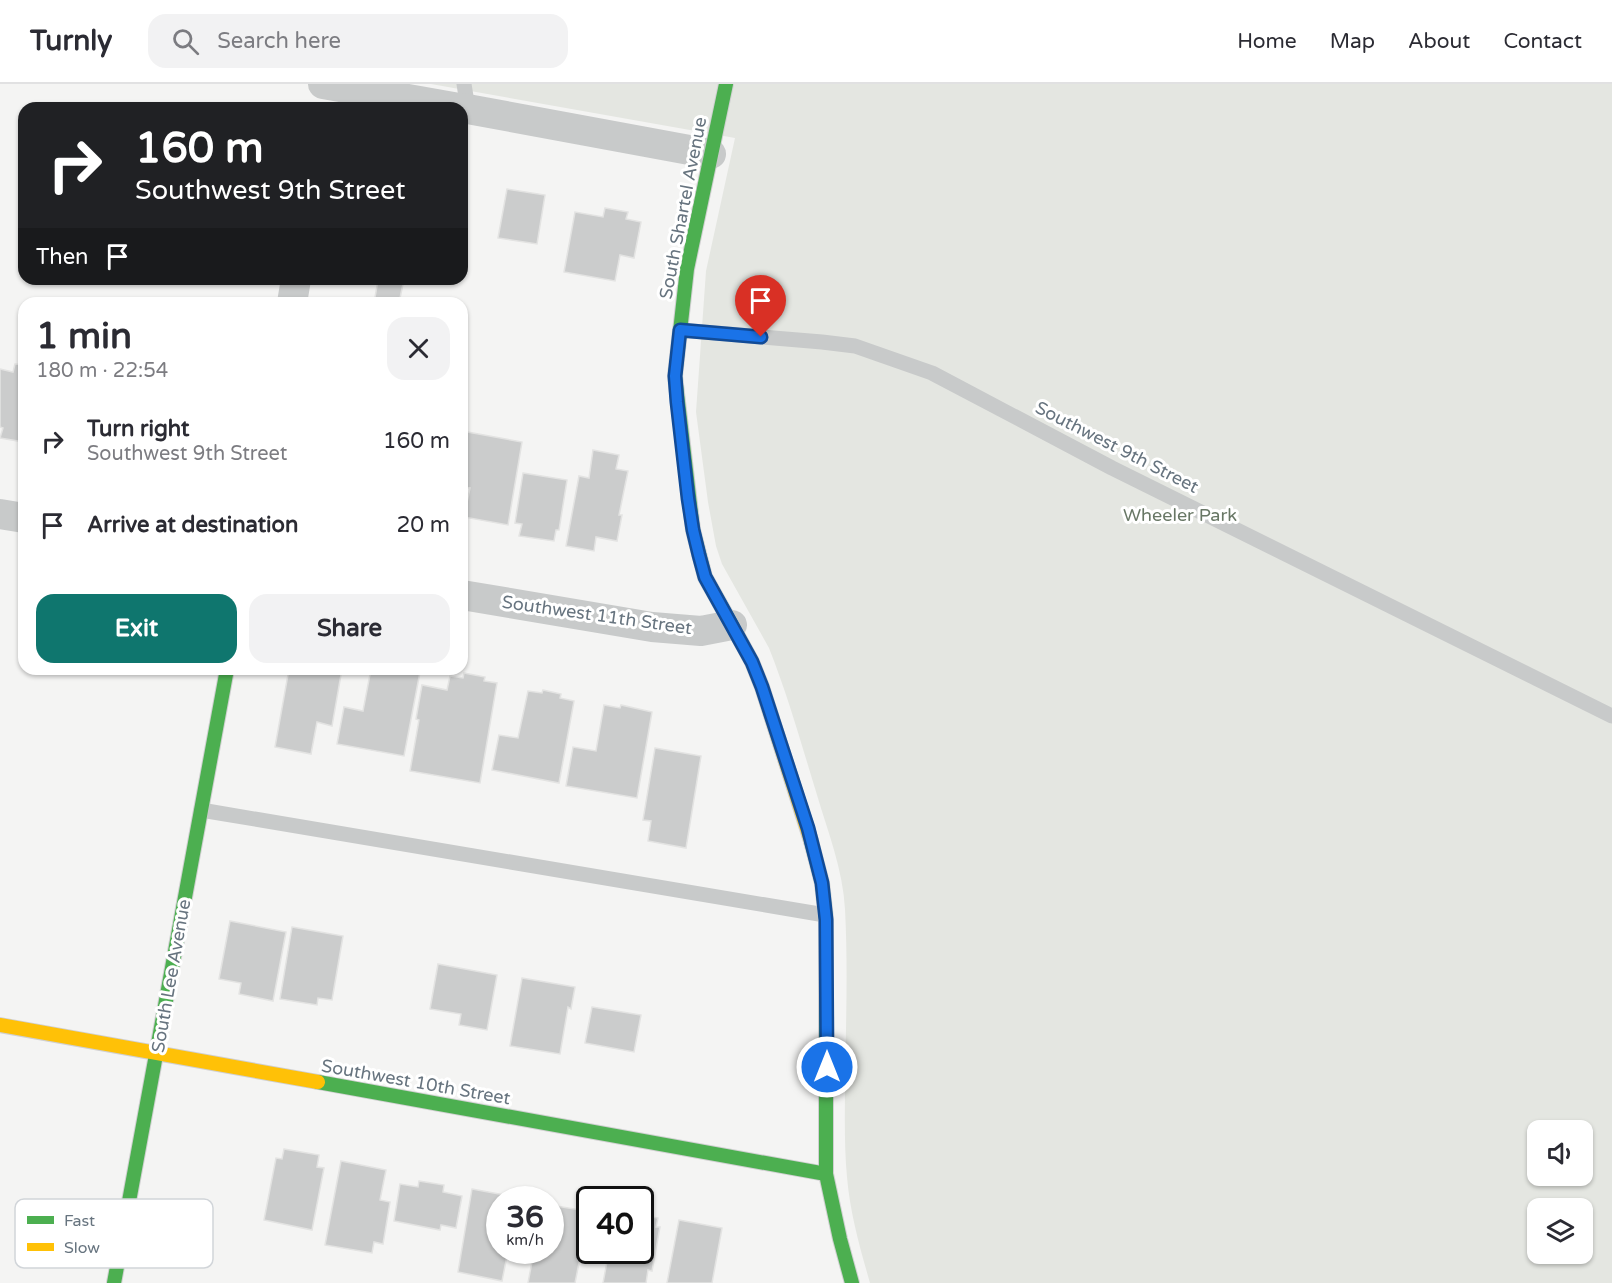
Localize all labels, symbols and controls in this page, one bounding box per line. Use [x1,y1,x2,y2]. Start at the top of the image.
search box [148,14,568,68]
text: Turnly [30,24,112,58]
icon: search [169,25,202,58]
text: Search here [217,28,341,54]
text: Home [1237,29,1297,54]
text: Map [1330,29,1375,54]
text: About [1408,29,1470,54]
text: Contact [1503,29,1582,54]
street label: South Shartel Avenue [655,115,711,301]
text: 160 m [135,123,264,174]
icon: right [36,126,114,204]
text: Southwest 9th Street [135,174,406,207]
icon: arrive [101,240,134,273]
text: Then [36,244,89,270]
pin [735,275,786,337]
icon: arrive [744,284,777,317]
text: 1 min [36,315,132,358]
button: close [387,317,450,380]
text: 180 m · 22:54 [36,359,168,383]
street label: Southwest 9th Street [1032,396,1202,498]
text: Turn right [87,416,189,442]
icon: right [36,425,69,458]
text: 160 m [383,428,450,454]
text: Southwest 9th Street [87,442,287,466]
park label: Wheeler Park [1123,504,1237,526]
icon: arrive [36,509,69,542]
text: Arrive at destination [87,512,298,538]
text: 20 m [396,512,450,538]
street label: Southwest 11th Street [501,591,694,639]
button: Exit [36,594,237,663]
button: Share [249,594,450,663]
street label: South Lee Avenue [147,898,195,1054]
position arrow [795,1035,859,1099]
street label: Southwest 10th Street [320,1055,512,1109]
map controls [1527,1120,1593,1264]
button: sound [1527,1120,1593,1186]
speed limit sign: 40 [576,1186,654,1264]
button: layers [1527,1198,1593,1264]
legend [15,1199,213,1268]
text: 36 [506,1199,544,1236]
text: Fast [64,1211,95,1231]
text: km/h [506,1231,544,1249]
text: Slow [64,1238,100,1258]

